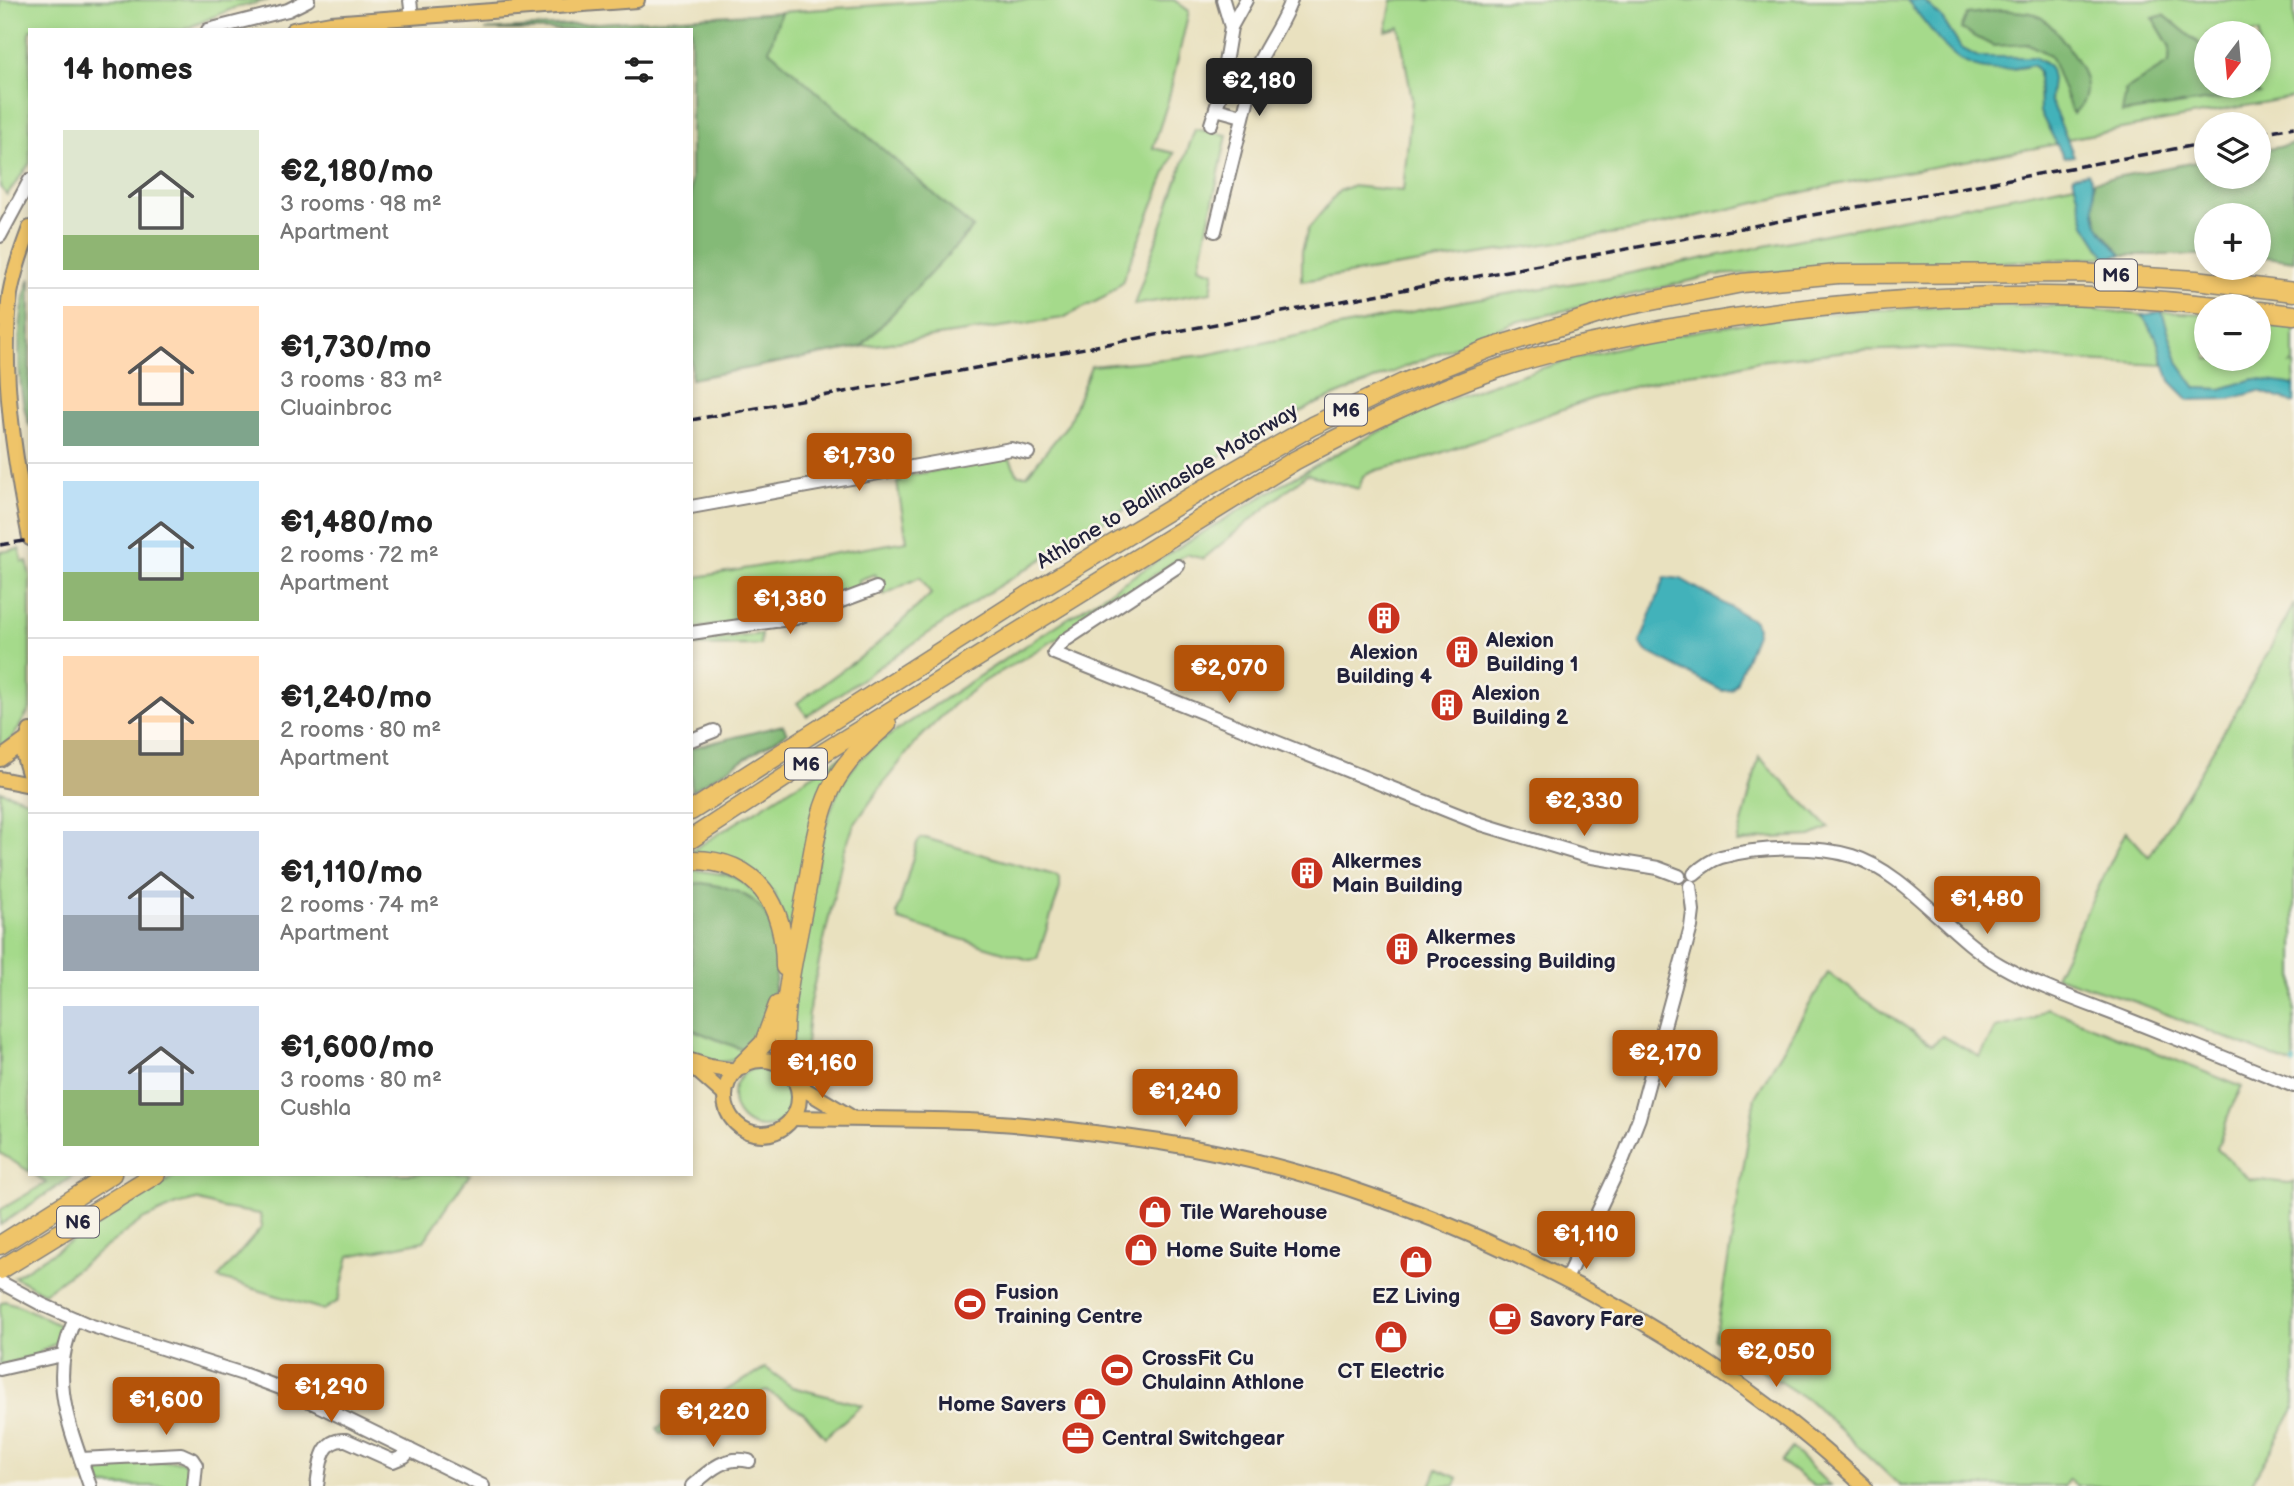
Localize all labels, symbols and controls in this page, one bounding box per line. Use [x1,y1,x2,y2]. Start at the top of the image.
north arrow [2194,21,2272,98]
map controls [2194,21,2271,371]
icon: filters [620,51,658,89]
text: 14 homes [63,52,192,88]
pin: €2,180 [1202,58,1316,118]
text: €2,180 [1222,67,1296,95]
button: layers [2194,112,2271,189]
text: €2,180/mo [280,154,433,190]
icon: home [119,158,203,242]
text: 3 rooms · 98 m² [280,190,442,218]
button: + [2194,203,2271,280]
text: Apartment [280,218,389,246]
road number: M6 [2095,260,2137,290]
button: − [2194,294,2271,371]
text: €1,730/mo [280,330,431,366]
icon: home [119,334,203,418]
text: 3 rooms · 83 m² [280,366,442,394]
text: Cluainbroc [280,394,392,422]
road number: M6 [1325,394,1367,426]
street label: Athlone to Ballinasloe Motorway [1032,398,1303,575]
pin: €1,730 [802,434,916,493]
text: €1,730 [823,442,895,470]
text: €1,480/mo [280,505,433,541]
icon: home [119,509,203,593]
text: 2 rooms · 72 m² [280,541,439,569]
text: Apartment [280,569,389,597]
pin: €1,380 [733,576,847,636]
text: €1,380 [753,585,827,613]
building icon: Alexion Building 4 [1365,599,1403,637]
place label: Alexion Building 1 [1485,628,1579,677]
building icon: Alexion Building 1 [1443,633,1481,671]
place label: Alexion Building 4 [1336,640,1433,689]
pin: €2,070 [1172,646,1286,705]
text: €2,070 [1190,654,1268,682]
text: €1,240/mo [280,680,432,716]
place label: Alexion Building 2 [1471,681,1569,730]
icon: home [119,684,203,768]
building icon: Alexion Building 2 [1428,686,1466,724]
text: 2 rooms · 80 m² [280,716,441,744]
text: Apartment [280,744,389,772]
road number: M6 [785,748,827,779]
pin: €2,330 [1527,778,1641,838]
text: €2,330 [1545,787,1623,815]
place label: Alkermes Main Building [1331,849,1463,898]
building icon: Alkermes Main Building [1288,854,1326,892]
text: €1,110/mo [280,855,423,891]
icon: home [119,859,203,943]
pin: €1,480 [1930,876,2044,936]
text: €1,480 [1950,885,2024,913]
text: 2 rooms · 74 m² [280,891,439,919]
text: Apartment [280,919,389,947]
place label: Alkermes Processing Building [1425,925,1616,974]
building icon: Alkermes Processing Building [1383,930,1421,968]
text: €1,600/mo [280,1030,434,1066]
pin: €2,170 [1608,1030,1722,1090]
icon: home [119,1034,203,1118]
text: €2,170 [1629,1039,1701,1067]
pin: €1,160 [765,1040,879,1100]
text: €1,160 [787,1049,857,1077]
text: 3 rooms · 80 m² [280,1066,442,1094]
pin: €1,240 [1128,1070,1242,1129]
text: €1,240 [1149,1078,1221,1106]
text: Cushla [280,1094,351,1122]
shop icon: Tile Warehouse [1136,1193,1174,1231]
place label: Tile Warehouse [1180,1200,1327,1225]
road number: N6 [57,1206,99,1238]
pin: €1,110 [1529,1212,1643,1271]
text: €1,110 [1553,1220,1619,1248]
shop icon: Home Suite Home [1122,1231,1160,1269]
place label: Home Suite Home [1166,1238,1341,1263]
shop icon: EZ Living [1397,1243,1435,1281]
place label: Fusion Training Centre [995,1280,1142,1329]
place label: EZ Living [1372,1284,1460,1309]
sports icon: Fusion Training Centre [951,1285,989,1323]
cafe icon: Savory Fare [1486,1300,1524,1338]
place label: Savory Fare [1530,1307,1644,1332]
shop icon: CT Electric [1372,1318,1410,1356]
pin: €2,050 [1719,1330,1833,1389]
text: €2,050 [1737,1338,1815,1366]
place label: CrossFit Cu Chulainn Athlone [1142,1346,1304,1395]
sports icon: CrossFit Cu Chulainn Athlone [1098,1351,1136,1389]
place label: CT Electric [1337,1359,1445,1384]
pin: €1,290 [274,1364,388,1424]
text: €1,290 [294,1373,368,1401]
pin: €1,600 [109,1378,223,1437]
shop icon: Home Savers [1071,1385,1109,1423]
text: €1,600 [129,1386,203,1414]
pin: €1,220 [656,1390,770,1449]
place label: Home Savers [938,1392,1066,1417]
text: €1,220 [676,1398,750,1426]
office icon: Central Switchgear [1059,1419,1097,1457]
place label: Central Switchgear [1102,1426,1285,1451]

